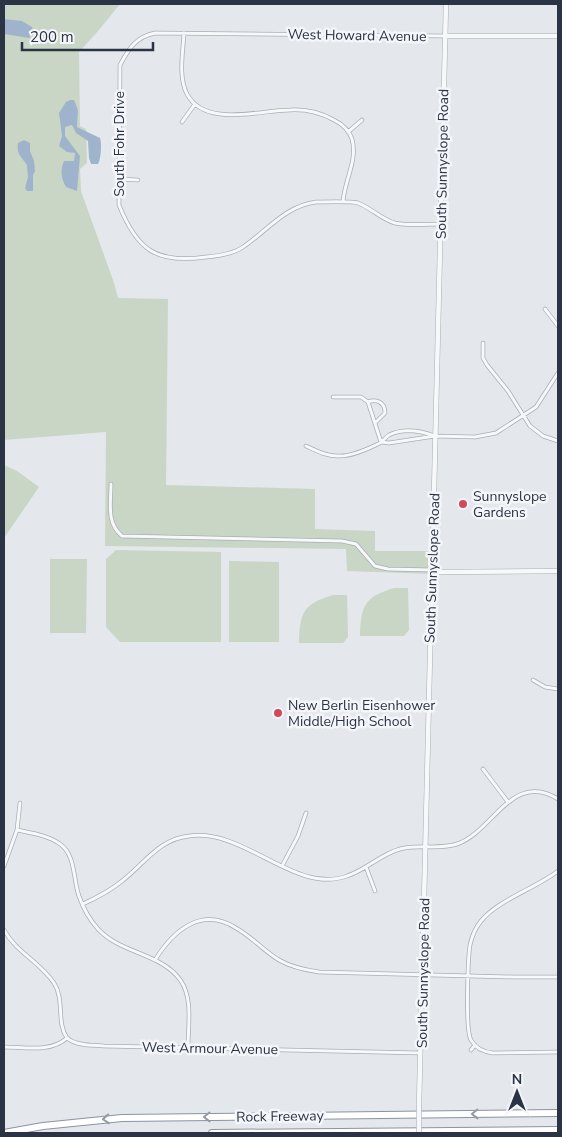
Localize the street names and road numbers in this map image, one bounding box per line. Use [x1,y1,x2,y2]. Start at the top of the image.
street label: West Howard Avenue [287,25,427,46]
street label: South Sunnyslope Road [432,89,453,239]
street label: South Fohr Drive [110,91,129,197]
street label: South Sunnyslope Road [420,493,445,644]
street label: South Sunnyslope Road [413,898,434,1048]
street label: West Armour Avenue [142,1038,278,1059]
street label: Rock Freeway [236,1106,325,1127]

